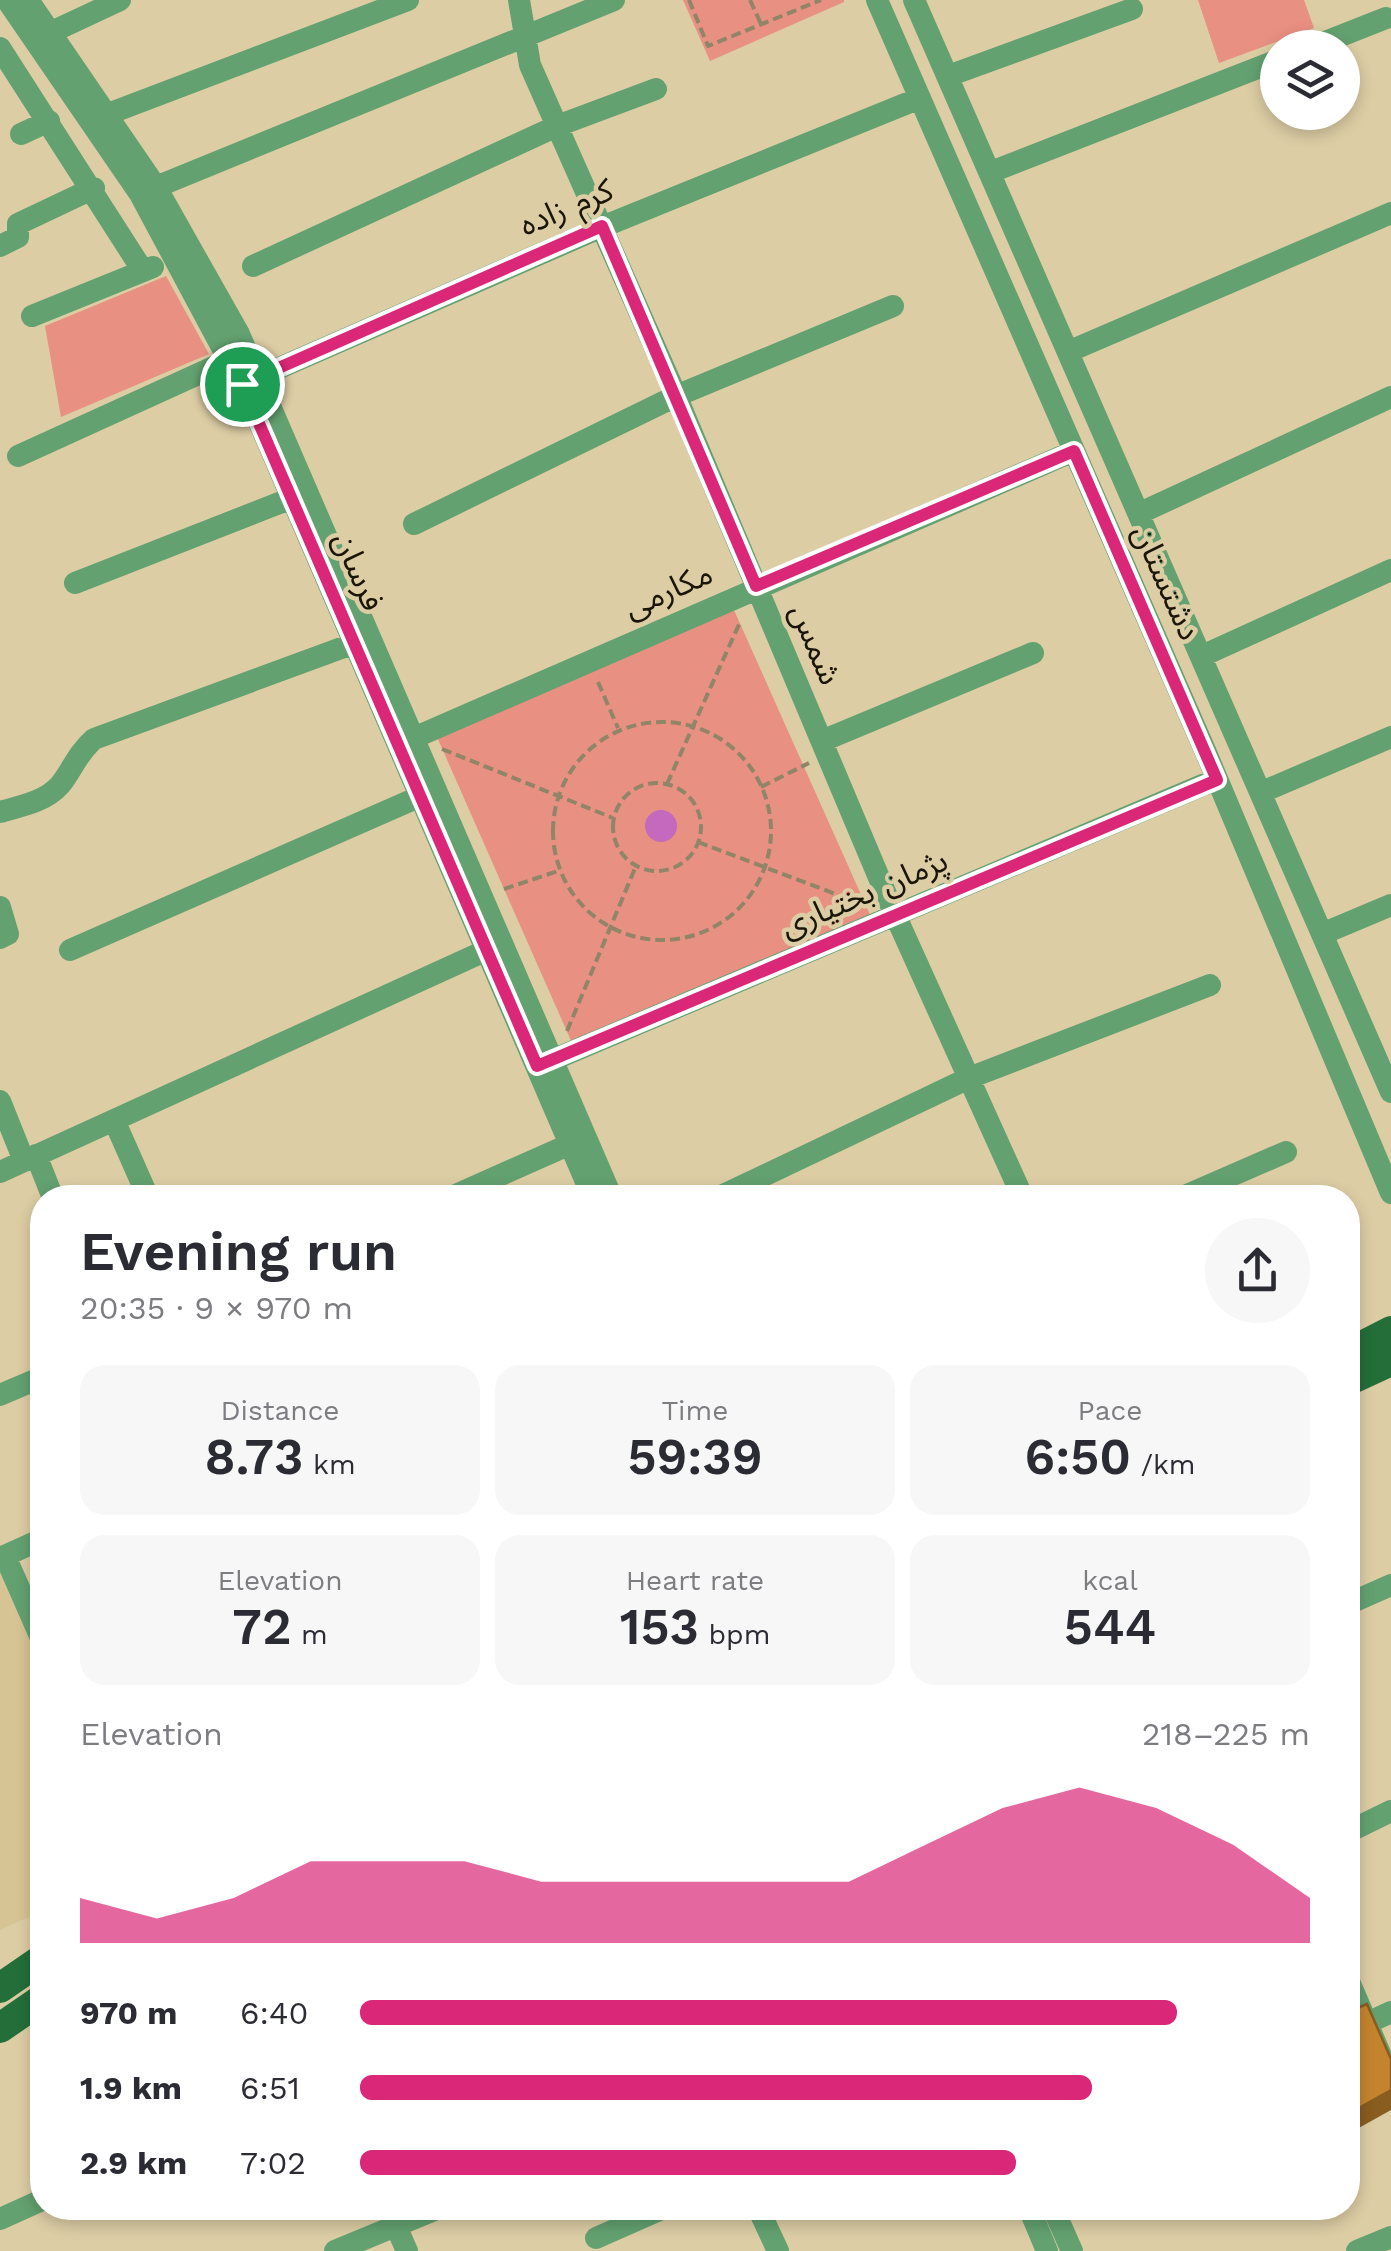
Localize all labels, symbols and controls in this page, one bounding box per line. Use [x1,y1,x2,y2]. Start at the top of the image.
map controls [1260,30,1360,130]
button: layers [1260,30,1360,130]
street label: کرم زاده [514,170,621,248]
pin [200,342,285,427]
icon: arrive [215,357,270,412]
street label: دشتستان [1125,518,1209,646]
street label: فرسان [325,526,393,616]
street label: مکارمی [618,554,718,626]
street label: شمس [782,598,850,690]
street label: پژمان بختیاری [775,841,954,946]
button: share [1205,1218,1310,1323]
text: Evening run [80,1219,397,1283]
text: 20:35 · 9 × 970 m [80,1289,353,1327]
text: Distance [220,1394,340,1427]
text: Time [662,1394,728,1427]
text: Pace [1078,1394,1142,1427]
text: 8.73 [204,1427,303,1486]
text: 59:39 [627,1427,763,1486]
text: 6:50 [1025,1427,1131,1486]
text: km [303,1448,356,1481]
text: /km [1131,1448,1195,1481]
text: Elevation [218,1564,343,1597]
text: Heart rate [626,1564,764,1597]
text: kcal [1082,1564,1138,1597]
text: 72 [232,1597,291,1656]
text: 153 [620,1597,699,1656]
text: 544 [1064,1597,1156,1656]
text: m [291,1618,328,1651]
text: bpm [699,1618,770,1651]
text: Elevation [80,1715,223,1753]
text: 218–225 m [1142,1715,1310,1753]
text: 970 m [80,1994,177,2032]
text: 6:40 [240,1994,308,2032]
text: 1.9 km [80,2069,182,2107]
text: 6:51 [240,2069,300,2107]
text: 2.9 km [80,2144,187,2182]
text: 7:02 [240,2144,306,2182]

